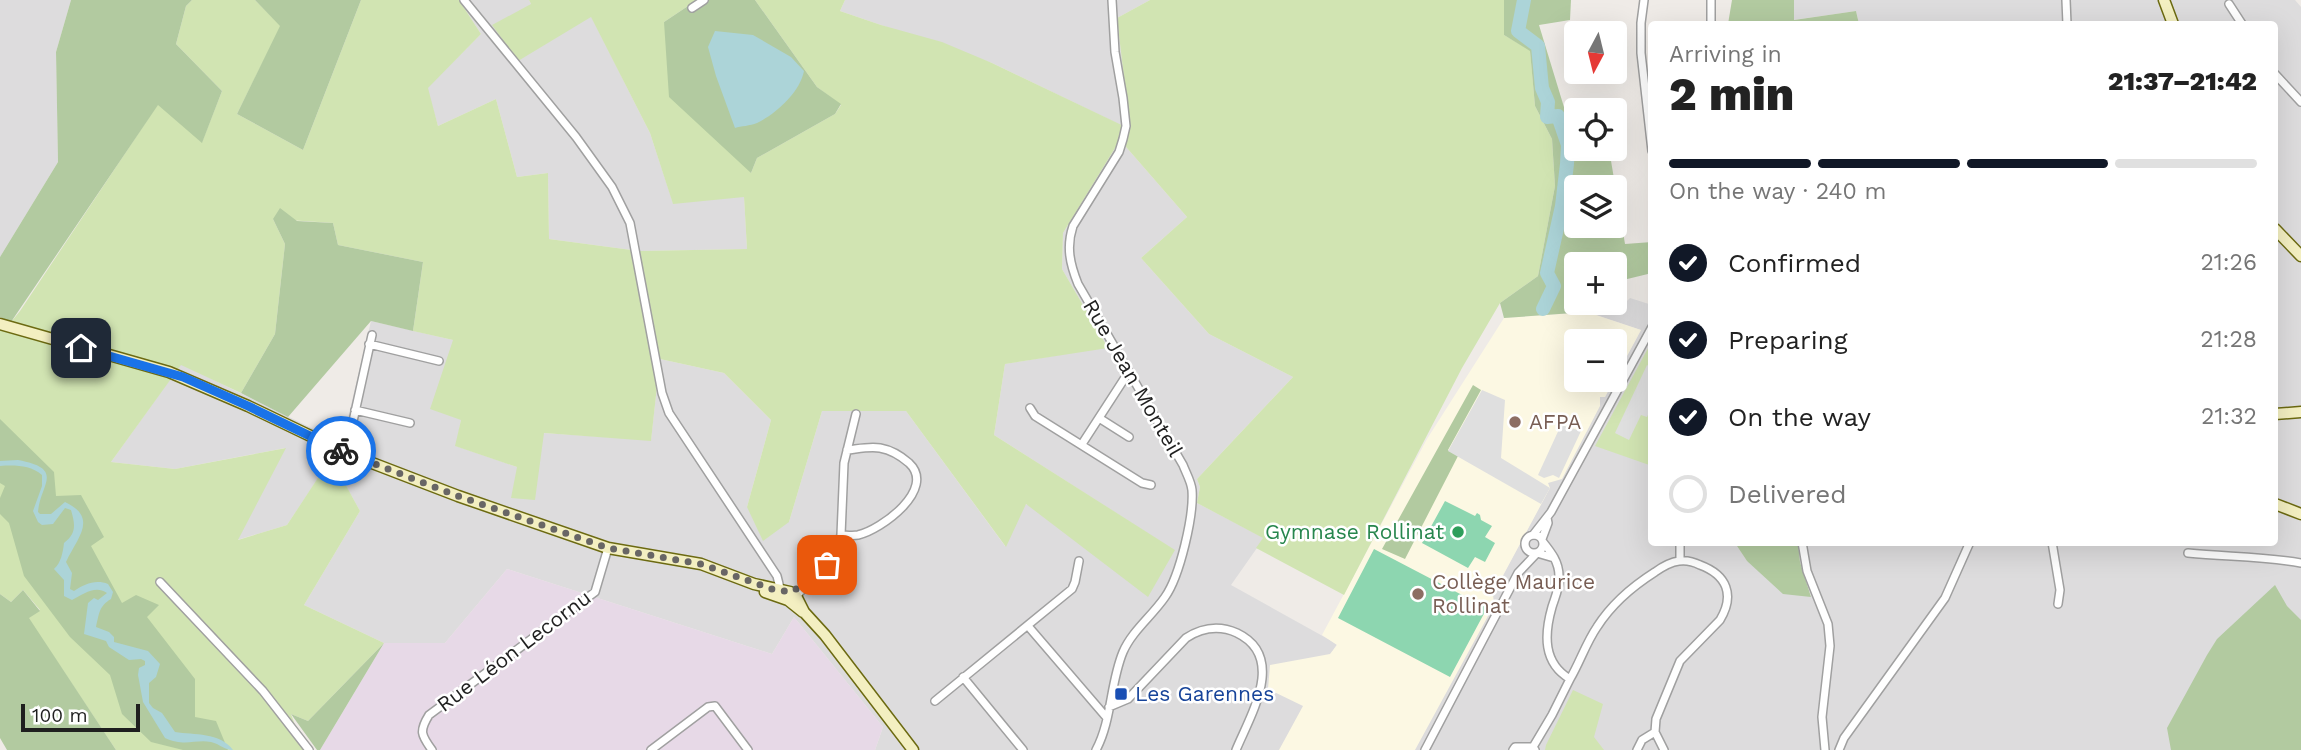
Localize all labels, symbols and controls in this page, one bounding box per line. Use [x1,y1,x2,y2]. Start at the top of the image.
north arrow [1564,21,1628,84]
map controls [1564,21,1627,392]
text: Arriving in [1669,41,1782,68]
text: 21:37–21:42 [2108,66,2257,96]
text: 2 min [1669,67,1794,121]
button: locate [1564,98,1627,161]
button: layers [1564,175,1627,238]
text: On the way · 240 m [1669,178,1887,205]
icon: check [1669,244,1707,282]
text: Confirmed [1728,248,1861,278]
text: 21:26 [2200,249,2257,276]
button: + [1564,252,1627,315]
street label: Rue Jean Monteil [1078,295,1189,461]
pin [51,318,111,378]
icon: check [1669,321,1707,359]
text: Preparing [1728,325,1848,355]
text: 21:28 [2200,326,2257,353]
icon: home [62,329,100,367]
button: − [1564,329,1627,392]
icon: check [1669,398,1707,436]
text: On the way [1728,402,1871,432]
text: 21:32 [2201,403,2257,430]
place label: AFPA [1529,409,1581,434]
marker: AFPA [1507,414,1523,430]
courier [306,416,376,486]
icon: bike [322,432,360,470]
text: Delivered [1728,479,1847,509]
place label: Gymnase Rollinat [1265,519,1444,544]
marker: Gymnase Rollinat [1450,524,1466,540]
pin [797,535,857,595]
icon: bag [808,546,846,584]
place label: Collège Maurice Rollinat [1432,569,1595,618]
street label: Rue Léon Lecornu [432,585,596,717]
marker: Collège Maurice Rollinat [1410,586,1426,602]
place label: Les Garennes [1135,681,1274,706]
marker: Les Garennes [1113,686,1129,702]
scale bar [21,701,140,733]
text: 100 m [32,704,88,727]

